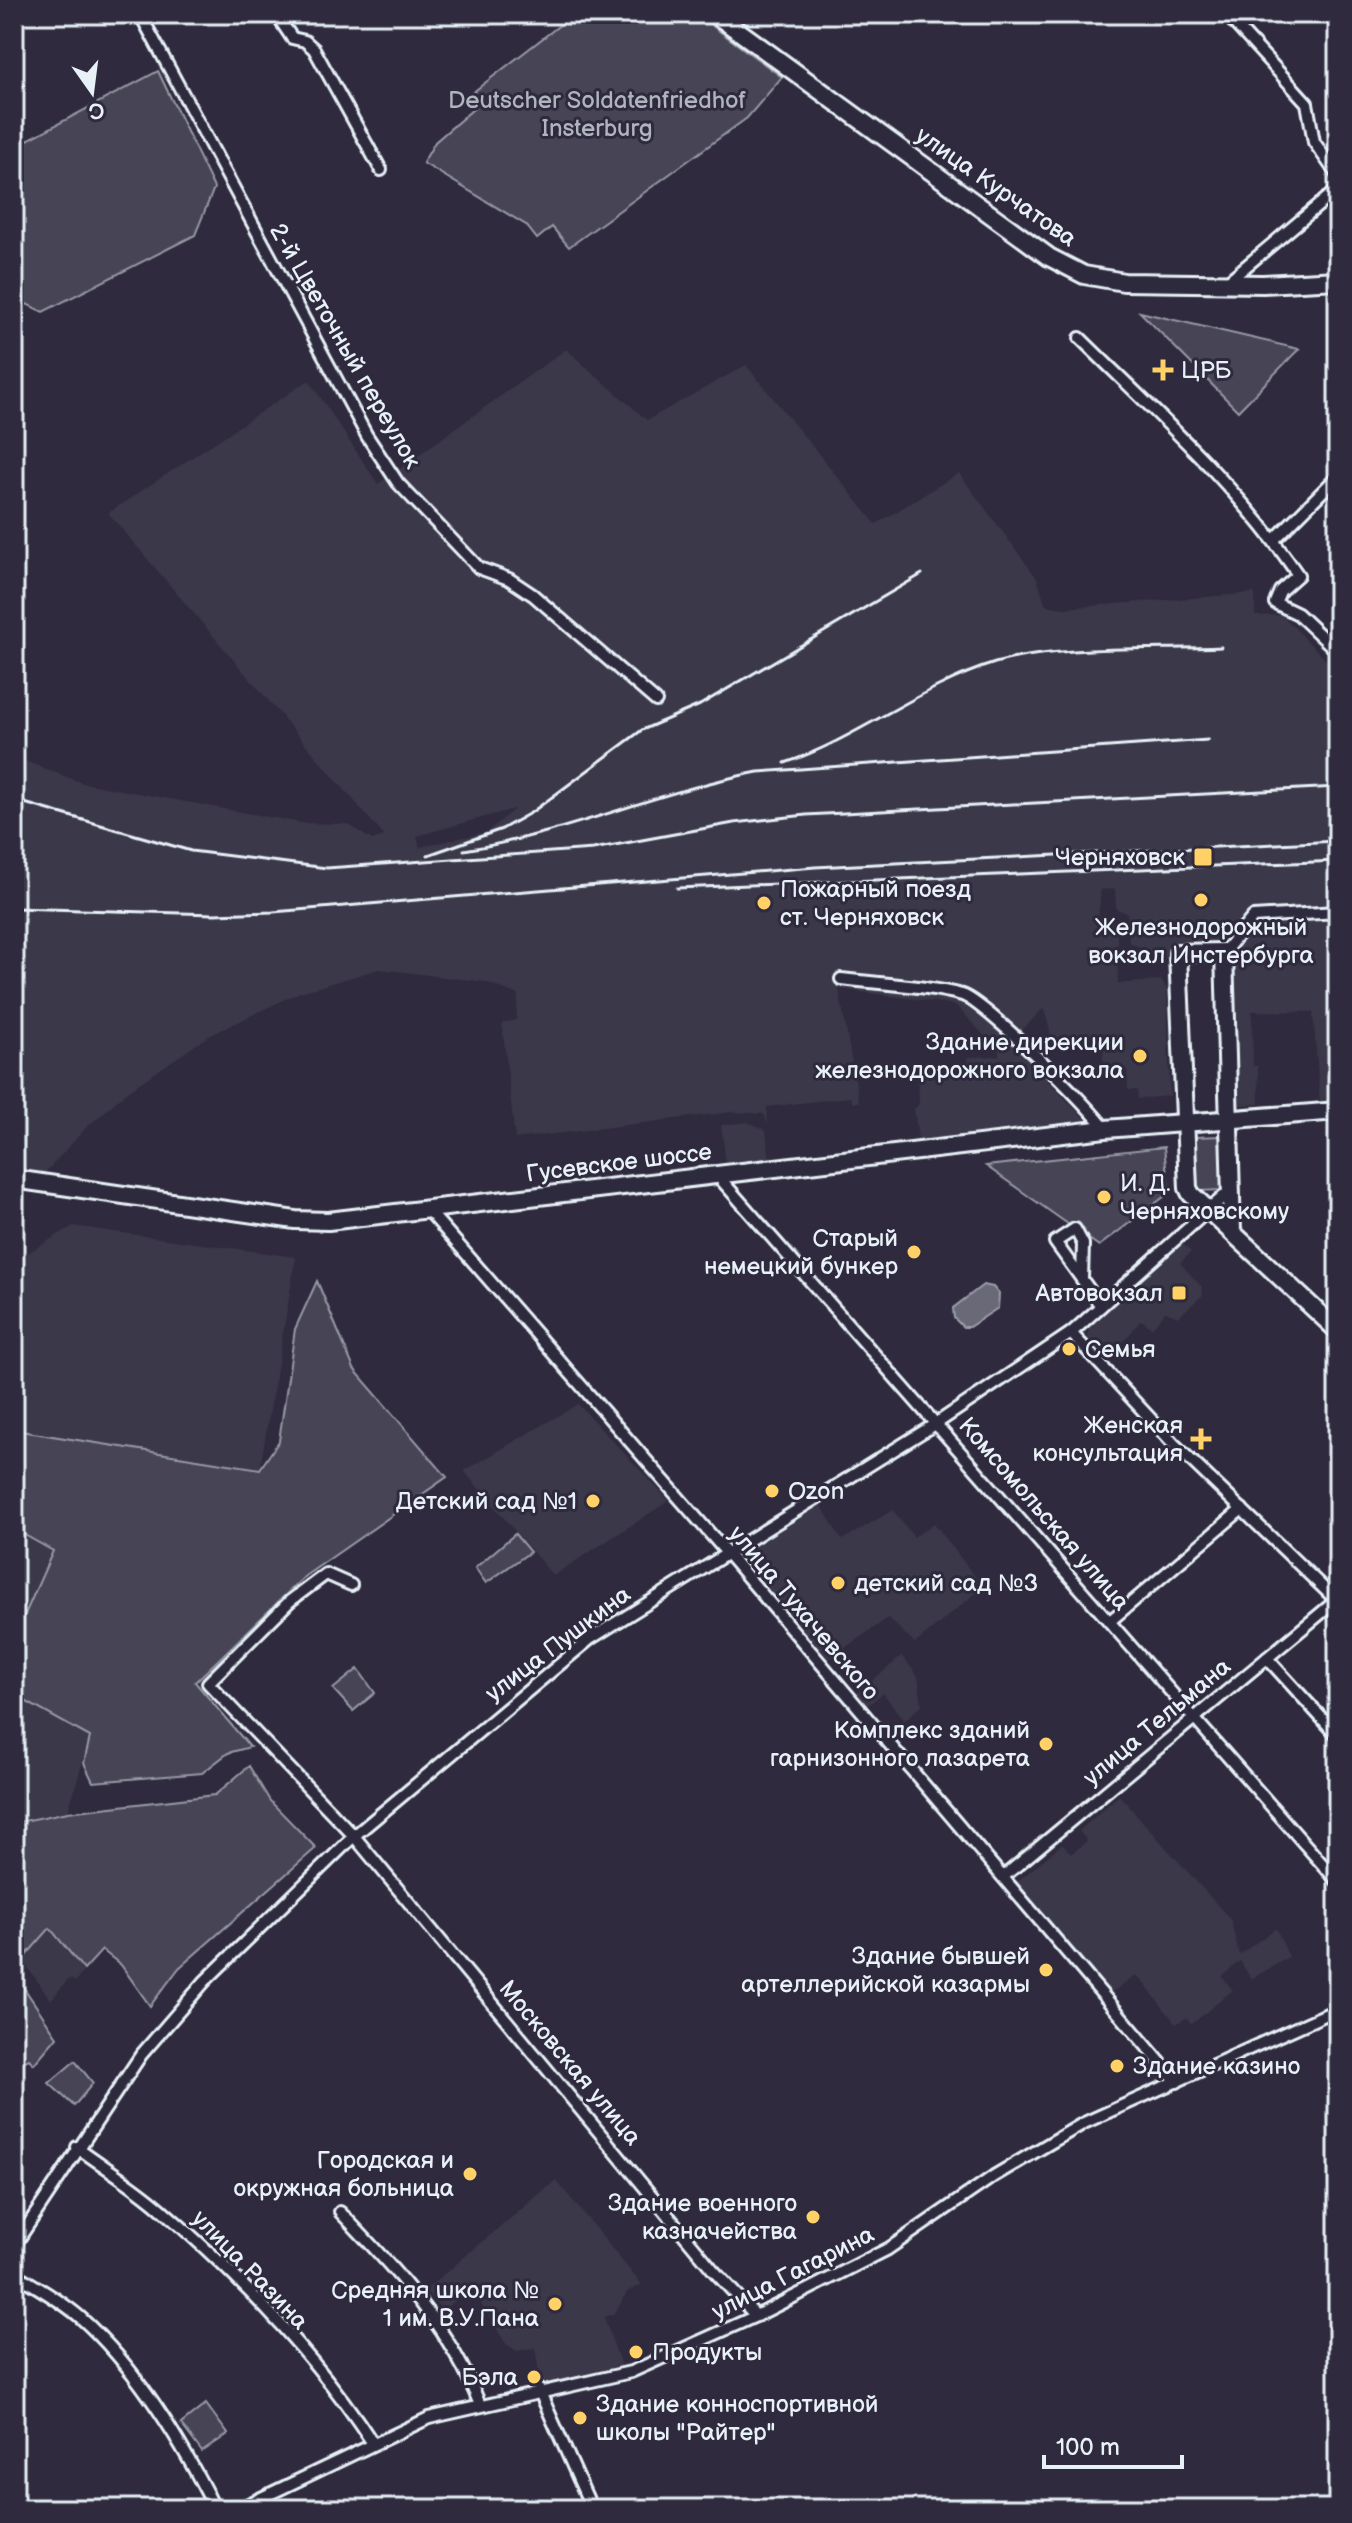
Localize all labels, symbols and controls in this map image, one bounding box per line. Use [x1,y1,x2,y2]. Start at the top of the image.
north arrow [52,52,132,132]
park label: Deutscher Soldatenfriedhof Insterburg [448,86,747,143]
text: С [86,95,107,125]
street label: улица Курчатова [910,121,1082,253]
street label: 2-й Цветочный переулок [263,218,427,474]
place label: ЦРБ [1181,356,1232,385]
marker: ЦРБ [1152,359,1174,381]
place label: Черняховск [1055,843,1185,872]
marker: Черняховск [1192,846,1214,868]
place label: Пожарный поезд ст. Черняховск [780,875,971,932]
marker: Железнодорожный вокзал Инстербурга [1192,891,1210,909]
marker: Пожарный поезд ст. Черняховск [755,894,773,912]
place label: Железнодорожный вокзал Инстербурга [1088,913,1314,970]
place label: Здание дирекции железнодорожного вокзала [815,1028,1124,1085]
marker: Здание дирекции железнодорожного вокзала [1131,1047,1149,1065]
street label: Гусевское шоссе [525,1137,713,1189]
place label: И. Д. Черняховскому [1120,1169,1289,1226]
marker: И. Д. Черняховскому [1095,1188,1113,1206]
place label: Старый немецкий бункер [704,1224,898,1281]
marker: Старый немецкий бункер [905,1243,923,1261]
place label: Автовокзал [1034,1279,1163,1308]
marker: Автовокзал [1170,1284,1188,1302]
place label: Семья [1085,1335,1156,1364]
marker: Семья [1060,1340,1078,1358]
place label: Женская консультация [1033,1411,1183,1468]
street label: Комсомольская улица [952,1412,1136,1616]
marker: Женская консультация [1190,1428,1212,1450]
place label: Ozon [788,1477,844,1506]
marker: Ozon [763,1482,781,1500]
place label: Детский сад №1 [396,1487,577,1516]
marker: Детский сад №1 [584,1492,602,1510]
street label: улица Тухачевского [723,1520,885,1706]
place label: детский сад №3 [854,1569,1038,1598]
marker: детский сад №3 [829,1574,847,1592]
street label: улица Пушкина [480,1580,636,1708]
street label: улица Тельмана [1077,1652,1237,1792]
place label: Комплекс зданий гарнизонного лазарета [770,1716,1030,1773]
marker: Комплекс зданий гарнизонного лазарета [1037,1735,1055,1753]
place label: Здание бывшей артеллерийской казармы [741,1942,1030,1999]
marker: Здание бывшей артеллерийской казармы [1037,1961,1055,1979]
street label: Московская улица [493,1975,647,2151]
place label: Здание казино [1133,2052,1300,2081]
marker: Здание казино [1108,2057,1126,2075]
place label: Городская и окружная больница [234,2146,454,2203]
marker: Городская и окружная больница [461,2165,479,2183]
place label: Здание военного казначейства [608,2189,797,2246]
street label: улица Разина [186,2204,314,2336]
marker: Здание военного казначейства [804,2208,822,2226]
street label: улица Гагарина [707,2220,879,2326]
place label: Средняя школа № 1 им. В.У.Пана [331,2276,539,2333]
marker: Средняя школа № 1 им. В.У.Пана [546,2295,564,2313]
place label: Продукты [652,2338,762,2367]
marker: Продукты [627,2343,645,2361]
place label: Бэла [461,2363,518,2392]
marker: Бэла [525,2368,543,2386]
place label: Здание конноспортивной школы "Райтер" [596,2390,878,2447]
marker: Здание конноспортивной школы "Райтер" [571,2409,589,2427]
scale bar [1044,2419,1182,2469]
text: 100 m [1056,2433,1120,2462]

